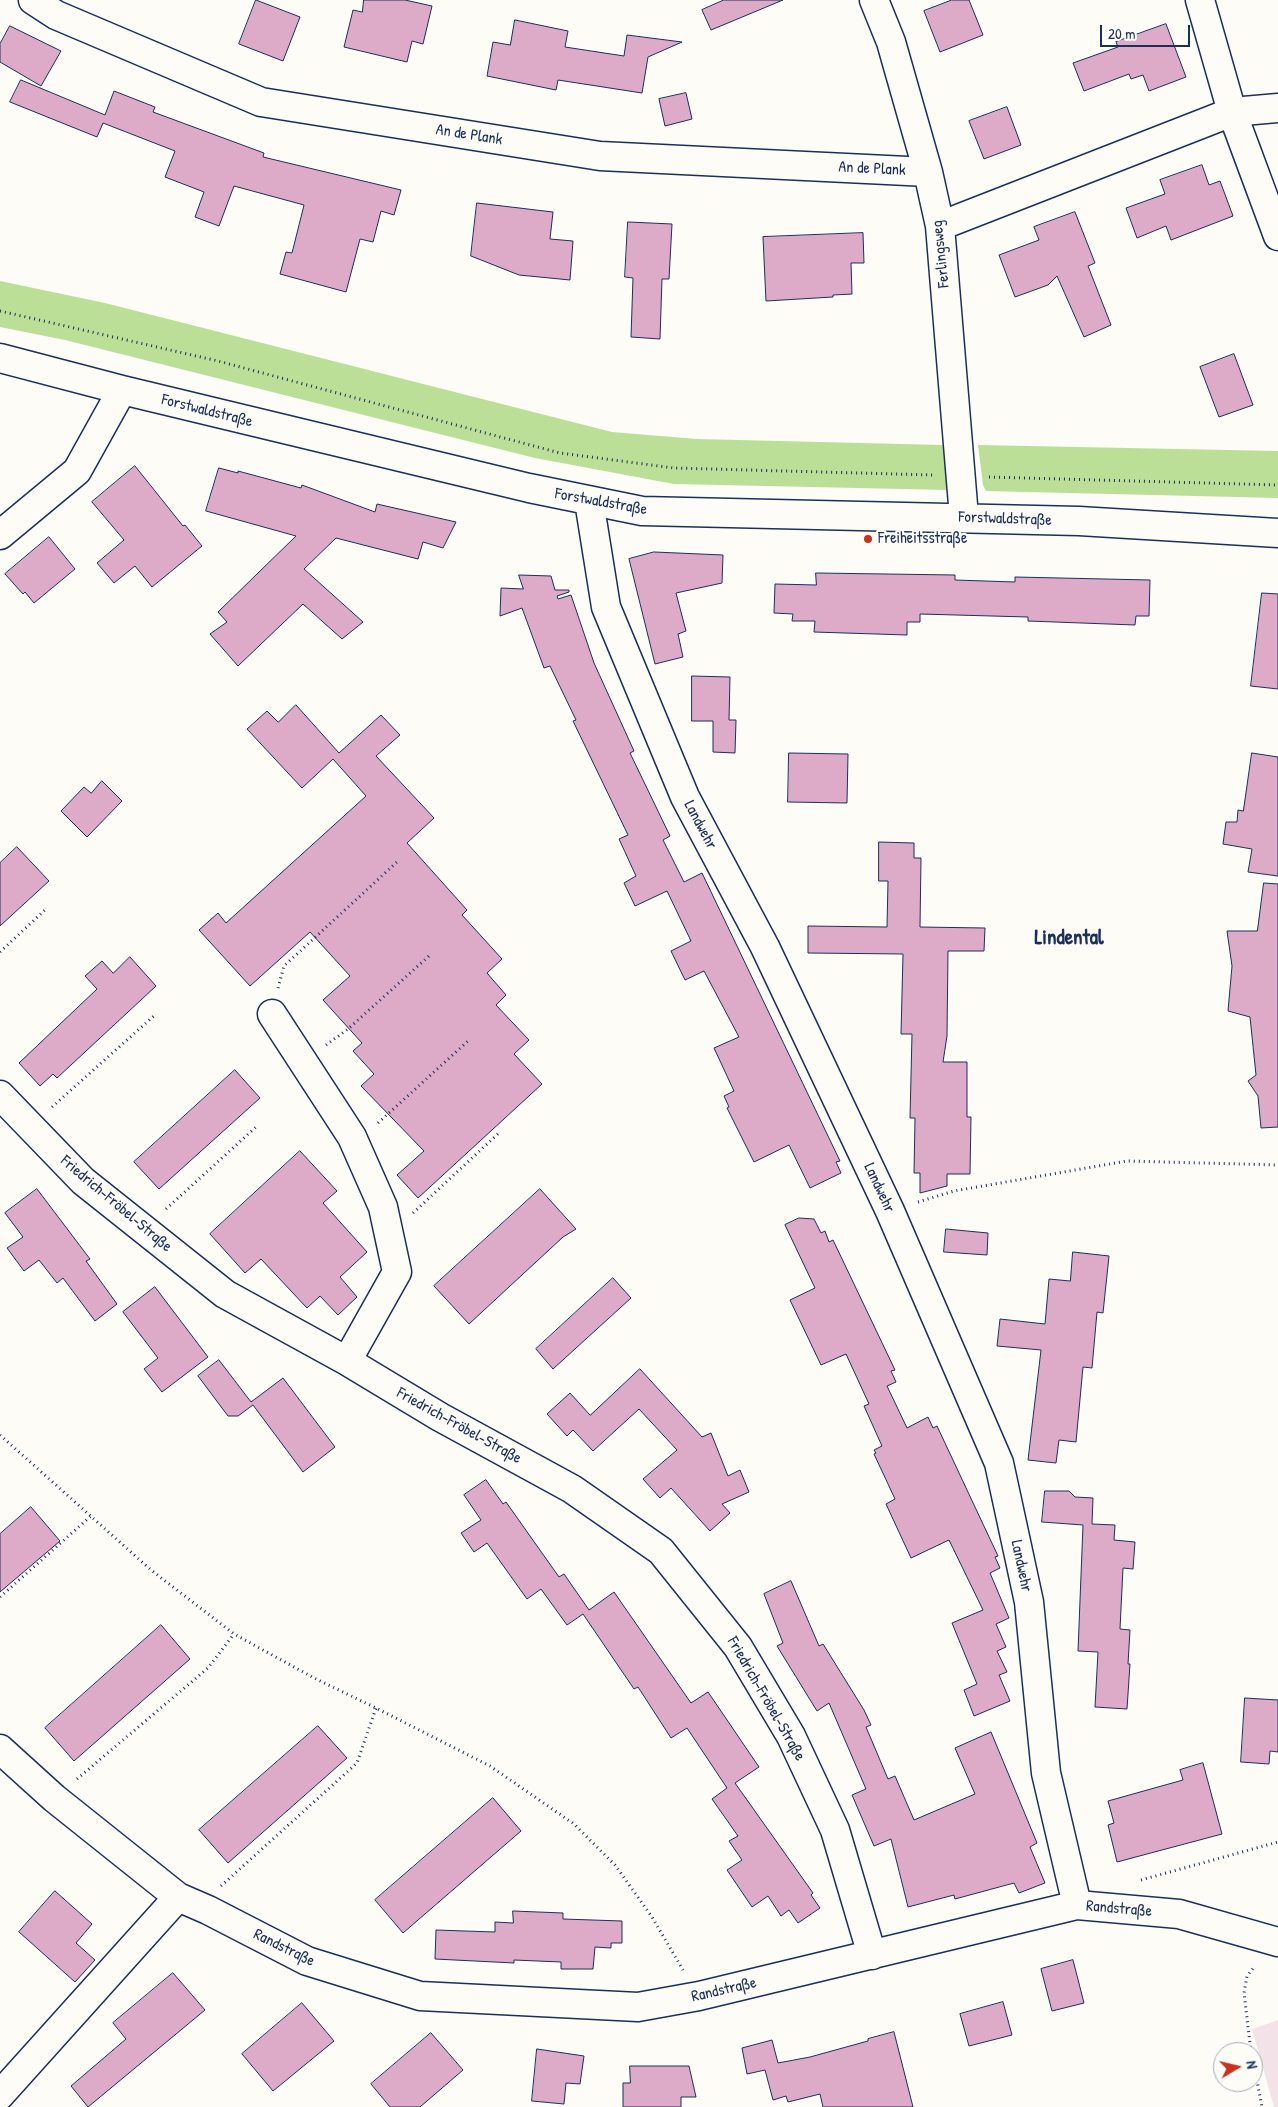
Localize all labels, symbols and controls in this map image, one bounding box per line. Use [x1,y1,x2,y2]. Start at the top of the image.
scale bar [1103,15,1193,47]
text: 20 m [1108,23,1135,44]
street label: An de Plank [434,120,504,150]
street label: An de Plank [838,158,906,180]
street label: Ferlingsweg [928,219,954,289]
street label: Forstwaldstraße [159,390,255,432]
street label: Forstwaldstraße [553,484,649,520]
street label: Forstwaldstraße [958,508,1052,530]
place label: Freiheitsstraße [878,529,967,549]
marker: Freiheitsstraße [862,533,874,545]
street label: Landwehr [679,797,721,853]
district label: Lindental [1034,925,1104,951]
street label: Friedrich-Fröbel-Straße [56,1152,176,1256]
street label: Landwehr [859,1160,899,1216]
street label: Friedrich-Fröbel-Straße [393,1384,525,1468]
street label: Landwehr [1006,1538,1036,1594]
street label: Friedrich-Fröbel-Straße [723,1634,809,1764]
street label: Randstraße [1085,1897,1153,1921]
street label: Randstraße [250,1925,318,1971]
street label: Randstraße [690,1973,758,2007]
north arrow [1213,2042,1263,2092]
text: N [1242,2060,1262,2070]

